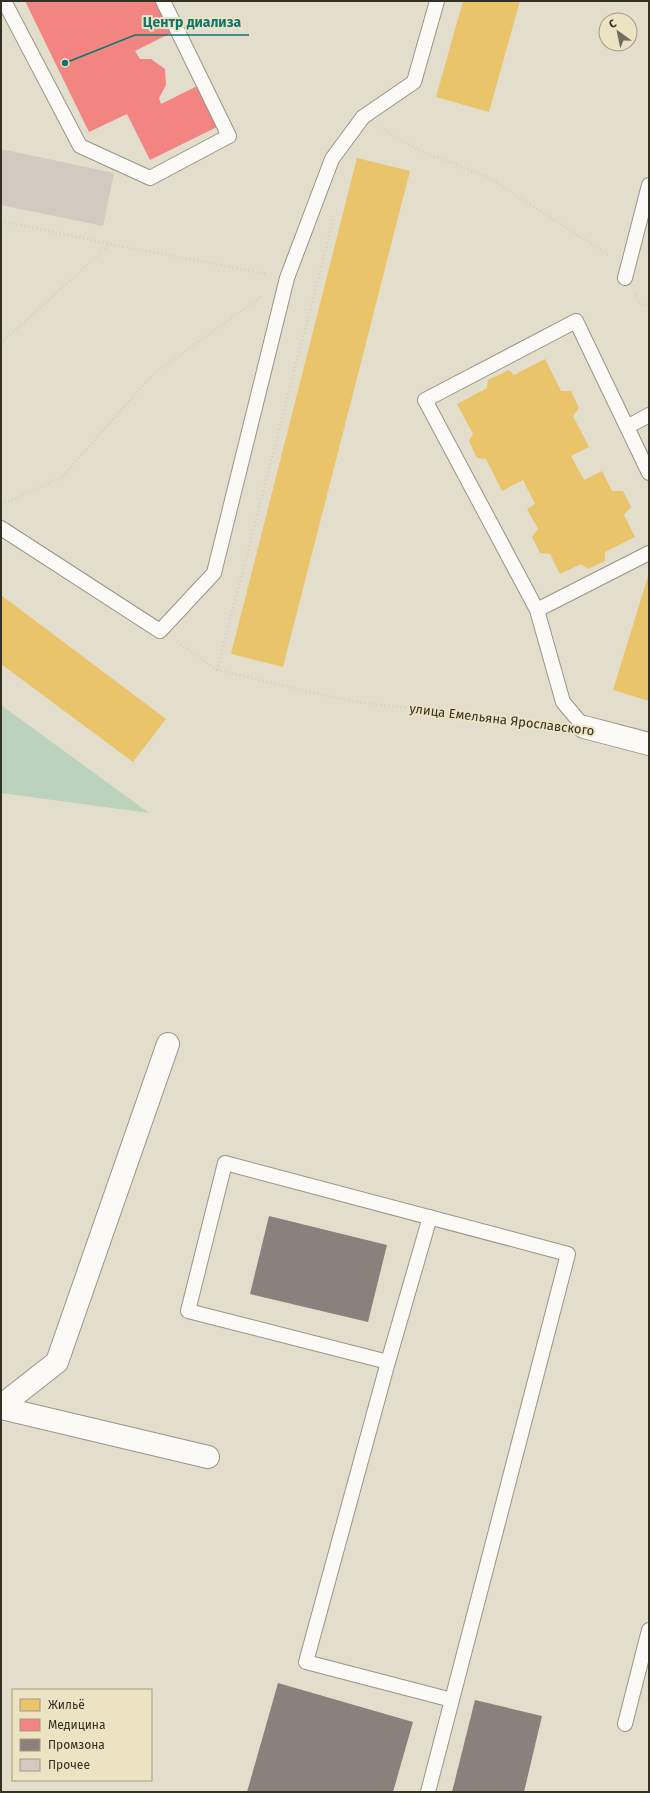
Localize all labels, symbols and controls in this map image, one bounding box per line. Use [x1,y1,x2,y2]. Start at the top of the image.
callout: Центр диализа [135,9,249,35]
north arrow [598,12,638,52]
text: Центр диализа [143,14,241,31]
text: С [607,16,620,31]
street label: улица Емельяна Ярославского [409,701,595,738]
legend [12,1689,152,1781]
text: Жильё [48,1698,85,1712]
text: Медицина [48,1718,106,1732]
text: Промзона [48,1738,105,1752]
text: Прочее [48,1758,90,1772]

